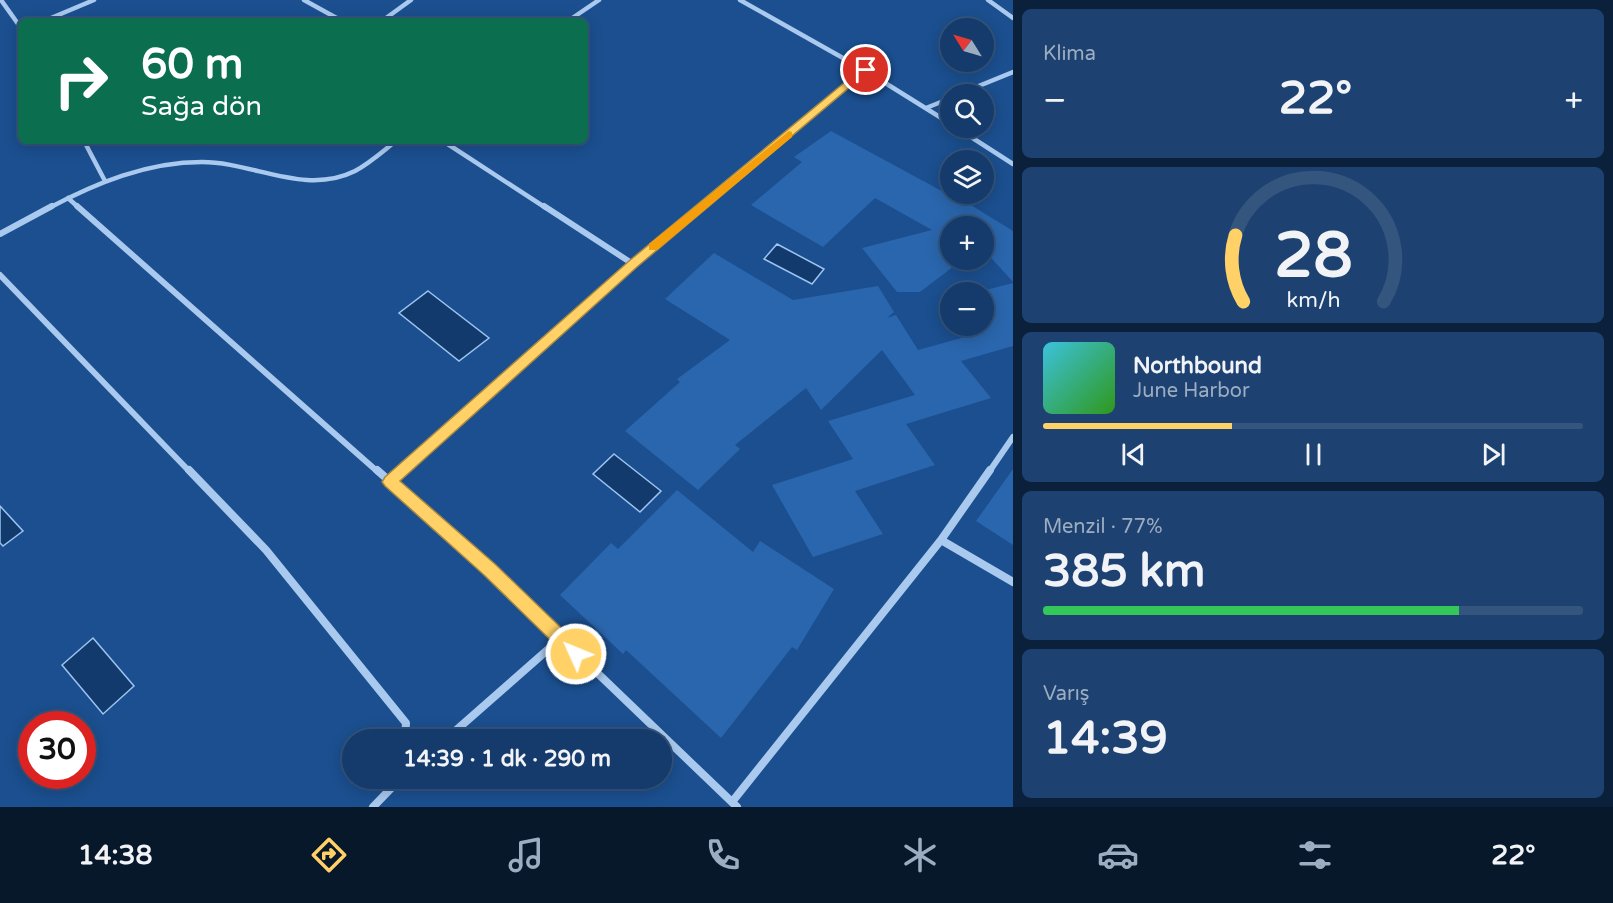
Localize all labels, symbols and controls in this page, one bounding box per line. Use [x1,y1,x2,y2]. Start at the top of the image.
north arrow [940,18,994,72]
map controls [940,18,994,336]
text: 60 m [141,39,243,90]
icon: right [42,42,120,120]
text: Klima [1043,42,1096,66]
pin [840,44,891,95]
icon: arrive [849,53,882,86]
text: 22° [1279,72,1352,126]
text: − [1043,81,1067,120]
text: + [1564,81,1583,120]
button: search [940,84,994,138]
text: Sağa dön [141,90,262,123]
button: layers [940,150,994,204]
button: + [940,216,994,270]
text: 28 [1274,219,1352,294]
button: − [940,282,994,336]
text: km/h [1286,288,1340,314]
text: Northbound [1133,353,1262,379]
text: June Harbor [1133,379,1250,403]
icon: previous [1117,438,1150,471]
icon: pause [1297,438,1330,471]
icon: next [1477,438,1510,471]
text: Menzil · 77% [1043,515,1162,539]
text: 385 km [1043,545,1205,599]
position arrow [544,622,608,686]
text: Varış [1043,682,1089,706]
speed limit sign: 30 [18,711,96,789]
text: 14:39 [1043,712,1168,766]
text: 14:39 · 1 dk · 290 m [403,746,611,772]
icon: directions [308,834,350,876]
icon: music [505,834,547,876]
icon: phone [702,834,744,876]
icon: climate [899,834,941,876]
icon: car [1097,834,1139,876]
icon: filters [1294,834,1336,876]
text: 14:38 [78,839,152,872]
text: 22° [1491,839,1535,872]

